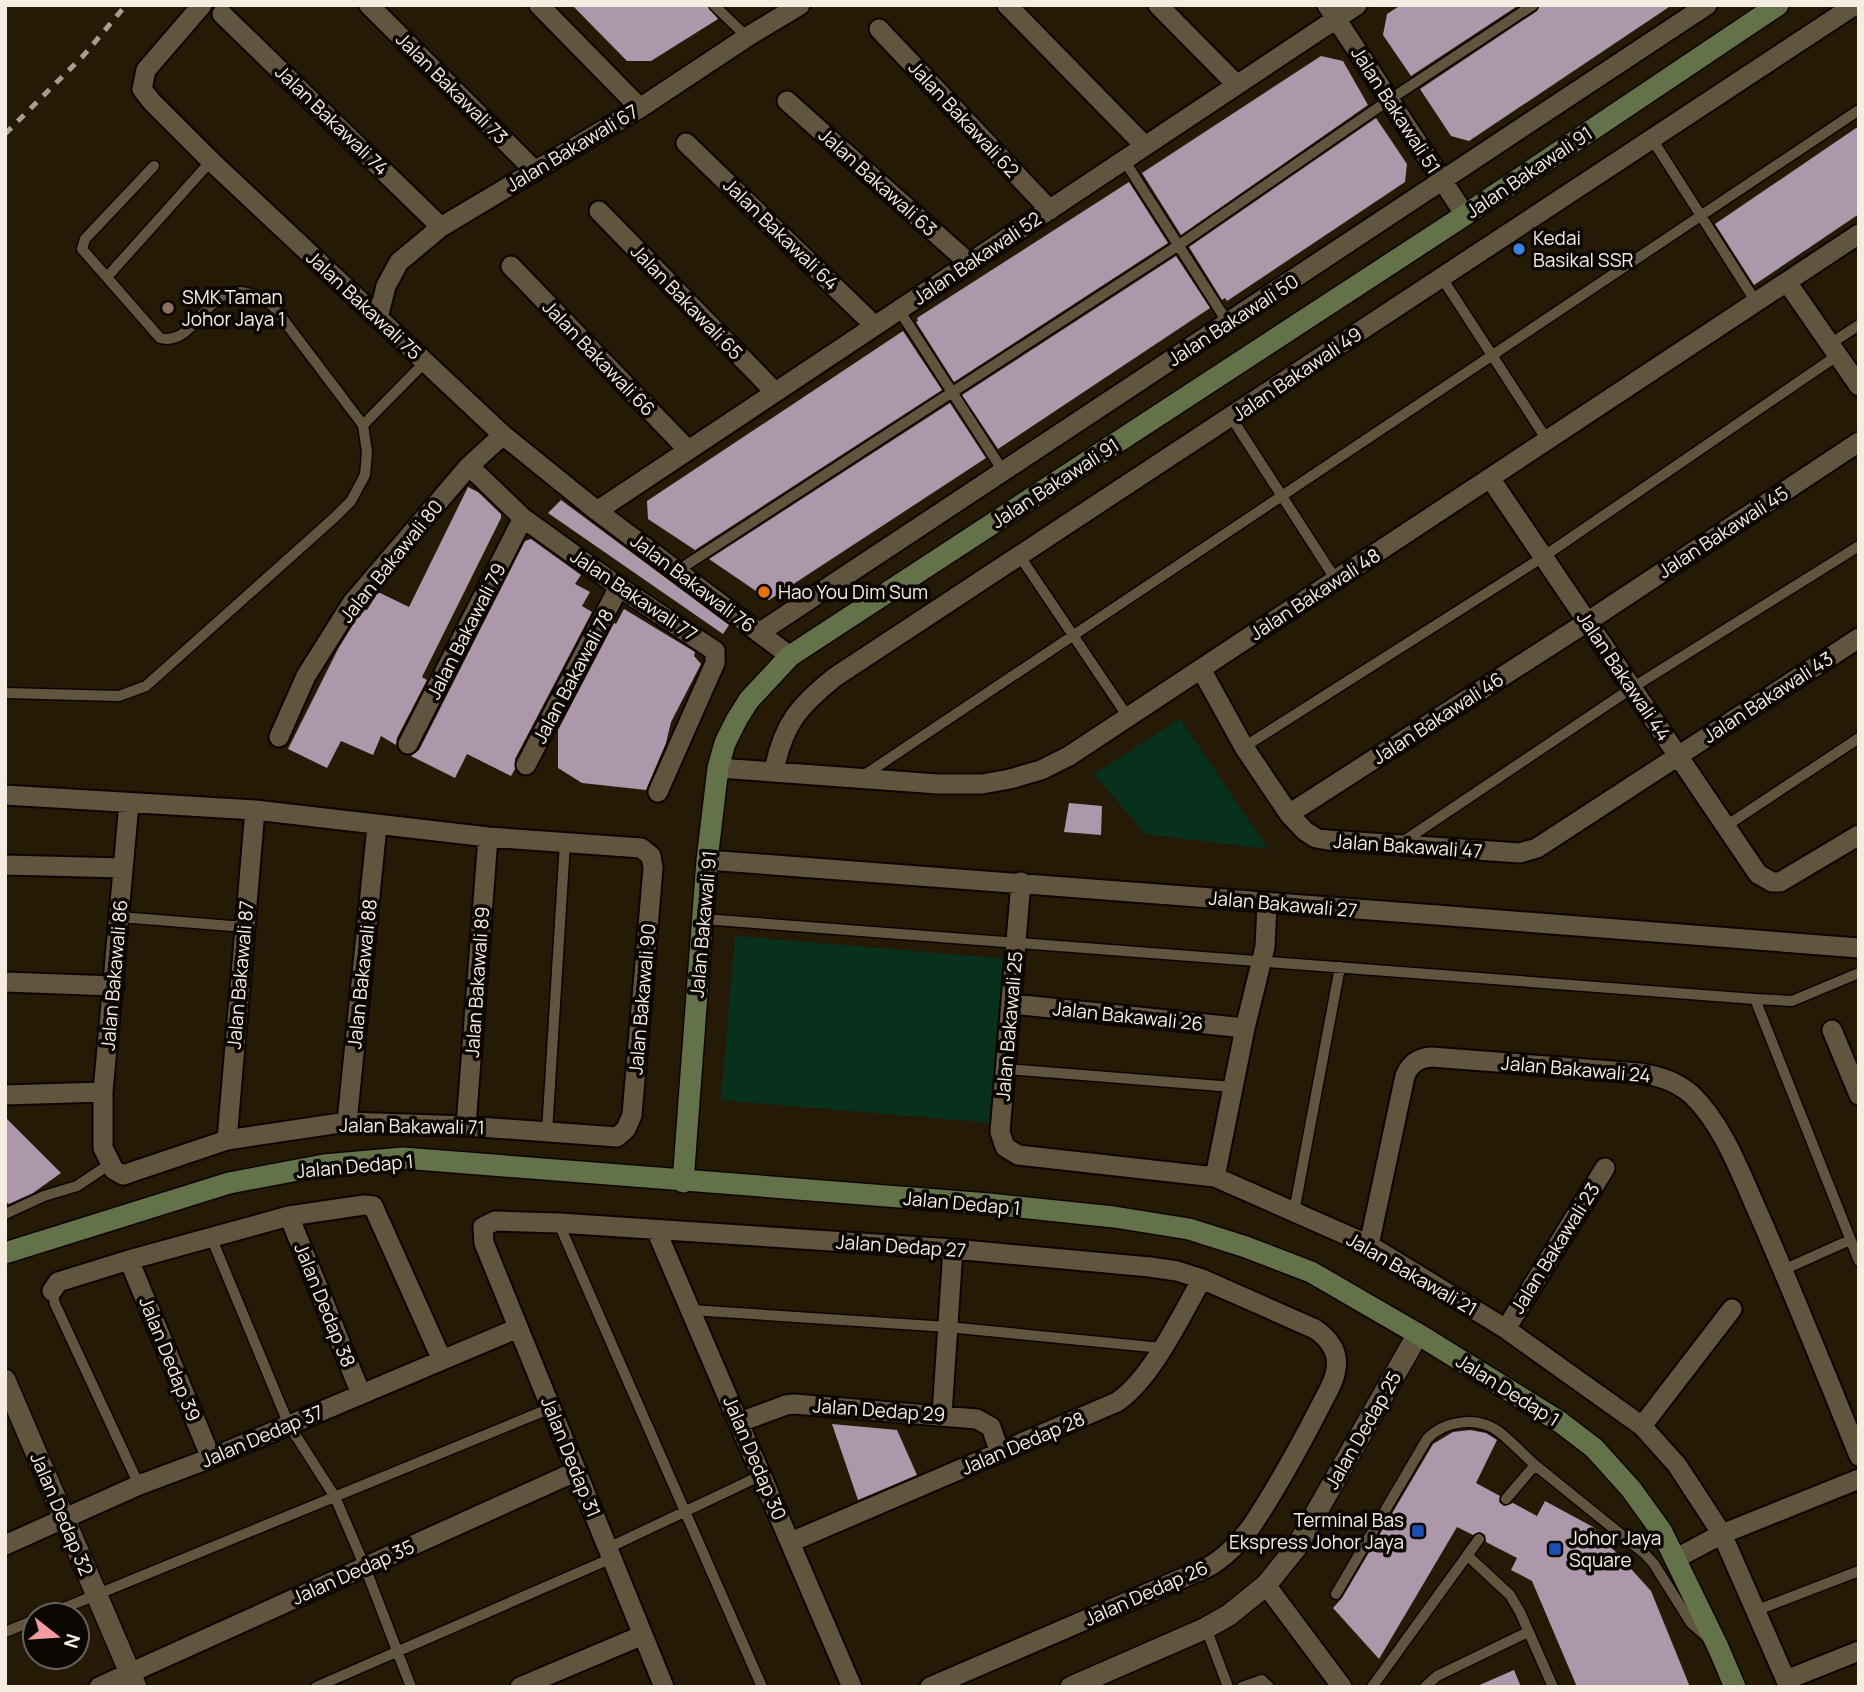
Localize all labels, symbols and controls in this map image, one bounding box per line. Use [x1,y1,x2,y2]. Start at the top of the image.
street label: Jalan Bakawali 73 [390,26,514,150]
street label: Jalan Bakawali 51 [1345,41,1447,179]
street label: Jalan Bakawali 62 [903,55,1025,183]
street label: Jalan Bakawali 74 [270,59,394,181]
street label: Jalan Bakawali 67 [501,98,643,198]
street label: Jalan Bakawali 91 [1461,120,1597,224]
street label: Jalan Bakawali 63 [813,122,943,242]
street label: Jalan Bakawali 64 [717,172,845,296]
street label: Jalan Bakawali 52 [908,205,1046,311]
place label: Kedai Basikal SSR [1533,225,1634,273]
street label: Jalan Bakawali 65 [625,239,749,365]
marker: Kedai Basikal SSR [1511,241,1527,257]
street label: Jalan Bakawali 75 [301,245,427,365]
street label: Jalan Bakawali 50 [1163,268,1303,372]
place label: SMK Taman Johor Jaya 1 [182,284,285,332]
street label: Jalan Bakawali 66 [537,294,661,422]
marker: SMK Taman Johor Jaya 1 [160,300,176,316]
street label: Jalan Bakawali 49 [1227,321,1367,427]
street label: Jalan Bakawali 91 [986,432,1124,534]
street label: Jalan Bakawali 45 [1653,480,1793,584]
street label: Jalan Bakawali 80 [333,494,449,628]
street label: Jalan Bakawali 76 [625,528,761,638]
street label: Jalan Bakawali 48 [1245,542,1385,646]
street label: Jalan Bakawali 77 [565,543,703,647]
street label: Jalan Bakawali 79 [420,558,512,704]
place label: Hao You Dim Sum [778,579,928,605]
marker: Hao You Dim Sum [756,584,772,600]
street label: Jalan Bakawali 78 [527,604,619,748]
street label: Jalan Bakawali 44 [1571,606,1677,746]
street label: Jalan Bakawali 43 [1698,645,1838,749]
street label: Jalan Bakawali 46 [1367,666,1509,770]
street label: Jalan Bakawali 47 [1333,828,1483,864]
street label: Jalan Bakawali 91 [684,849,722,999]
street label: Jalan Bakawali 27 [1208,885,1358,923]
street label: Jalan Bakawali 86 [94,898,134,1052]
street label: Jalan Bakawali 88 [341,898,383,1050]
street label: Jalan Bakawali 87 [221,900,259,1050]
street label: Jalan Bakawali 89 [459,906,495,1058]
street label: Jalan Bakawali 90 [622,922,662,1076]
street label: Jalan Bakawali 25 [990,950,1029,1102]
street label: Jalan Bakawali 26 [1052,995,1204,1037]
street label: Jalan Bakawali 24 [1500,1050,1652,1088]
street label: Jalan Bakawali 71 [339,1112,485,1140]
street label: Jalan Dedap 1 [295,1148,415,1184]
street label: Jalan Bakawali 23 [1504,1178,1606,1318]
street label: Jalan Dedap 1 [902,1185,1022,1221]
street label: Jalan Bakawali 21 [1342,1226,1482,1322]
street label: Jalan Dedap 27 [835,1228,967,1264]
street label: Jalan Dedap 38 [288,1239,362,1371]
street label: Jalan Dedap 39 [133,1293,207,1425]
street label: Jalan Dedap 1 [1451,1348,1565,1432]
street label: Jalan Dedap 25 [1319,1366,1407,1494]
street label: Jalan Dedap 30 [717,1392,793,1524]
street label: Jalan Dedap 29 [812,1392,946,1428]
street label: Jalan Dedap 31 [535,1393,607,1521]
street label: Jalan Dedap 37 [197,1399,327,1473]
street label: Jalan Dedap 28 [957,1405,1089,1481]
street label: Jalan Dedap 32 [24,1448,100,1580]
place label: Terminal Bas Ekspress Johor Jaya [1229,1507,1404,1555]
marker: Terminal Bas Ekspress Johor Jaya [1410,1523,1426,1539]
place label: Johor Jaya Square [1569,1525,1661,1573]
street label: Jalan Dedap 35 [288,1533,418,1611]
marker: Johor Jaya Square [1547,1541,1563,1557]
street label: Jalan Dedap 26 [1080,1554,1212,1632]
north arrow [21,1601,91,1671]
text: N [58,1631,87,1651]

